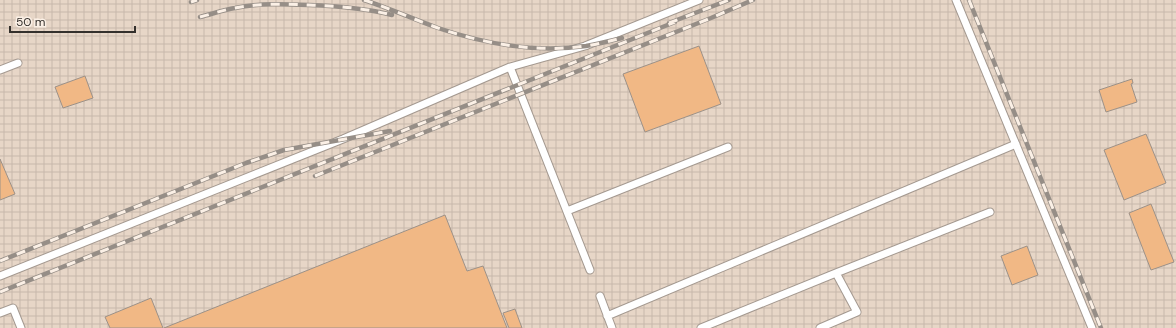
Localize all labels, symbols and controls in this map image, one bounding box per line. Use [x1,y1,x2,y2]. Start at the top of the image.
scale bar [10,8,135,34]
text: 50 m [16,14,45,30]

